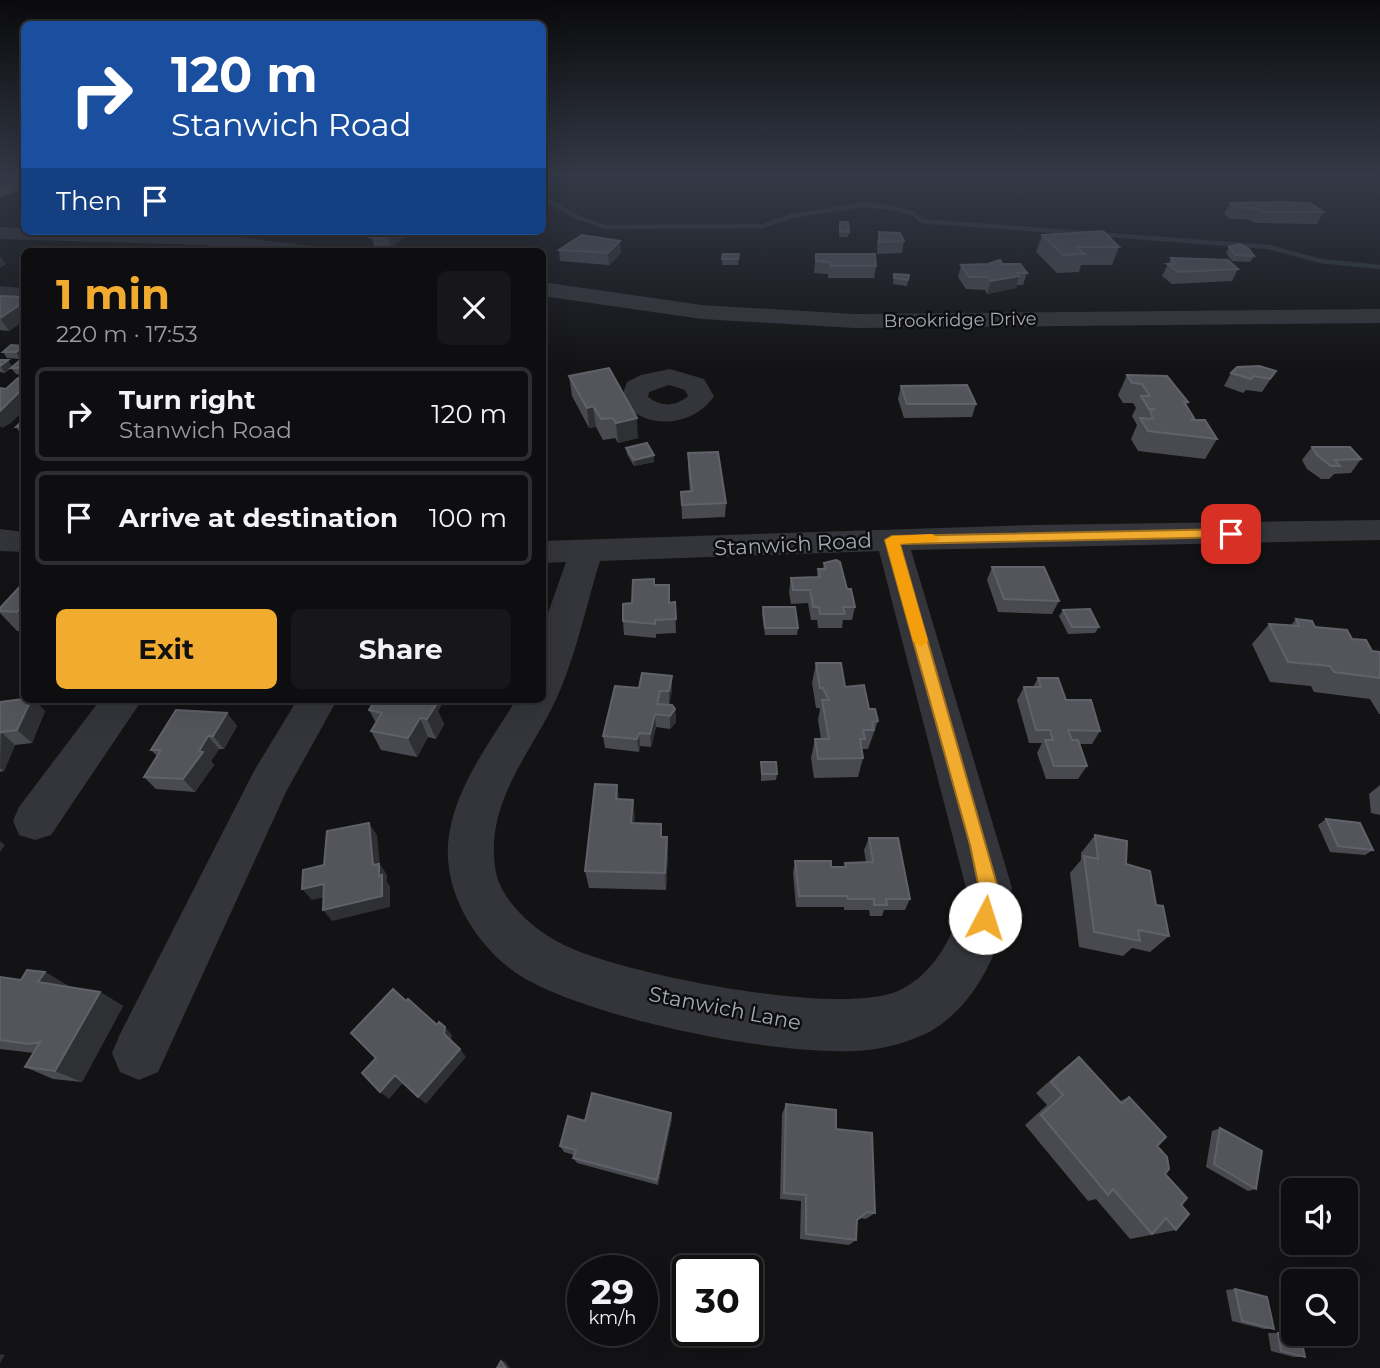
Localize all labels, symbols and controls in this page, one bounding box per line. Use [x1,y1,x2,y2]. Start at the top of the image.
text: 120 m [171,45,318,104]
icon: right [56,49,147,140]
text: Stanwich Road [171,105,411,144]
icon: arrive [136,182,174,220]
text: Then [56,185,122,217]
text: 1 min [56,268,170,320]
button: close [437,271,511,345]
street label: Brookridge Drive [883,308,1037,332]
text: 220 m · 17:53 [56,320,198,348]
text: Turn right [119,384,255,416]
icon: right [60,395,98,433]
text: 120 m [431,398,507,430]
text: Stanwich Road [119,416,292,444]
icon: arrive [60,499,98,537]
text: Arrive at destination [119,502,398,534]
text: 100 m [429,502,507,534]
pin [1201,504,1261,564]
icon: arrive [1212,515,1250,553]
street label: Stanwich Road [714,527,872,561]
button: Exit [56,609,277,689]
button: Share [291,609,511,689]
position arrow [948,881,1022,955]
street label: Stanwich Lane [647,981,803,1035]
map controls [1281,1178,1358,1346]
button: sound [1281,1178,1358,1255]
speed limit sign: 30 [672,1255,763,1346]
button: search [1281,1269,1358,1346]
text: 29 [591,1270,634,1313]
text: km/h [588,1307,637,1329]

